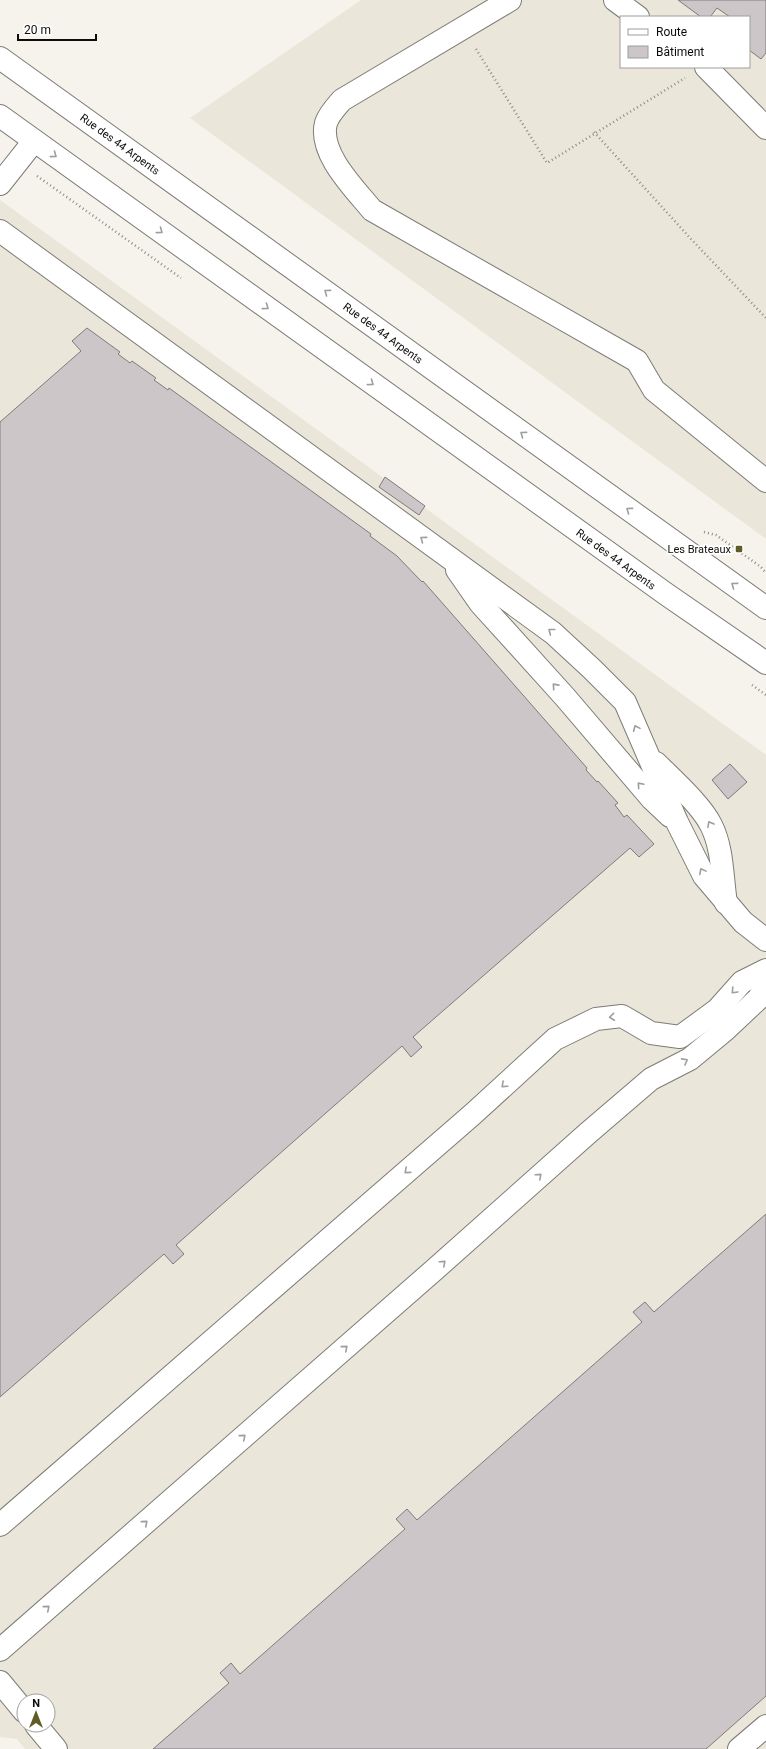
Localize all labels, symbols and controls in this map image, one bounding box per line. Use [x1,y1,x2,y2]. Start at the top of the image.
scale bar [18,16,96,42]
legend [620,16,750,68]
text: 20 m [24,23,51,37]
text: Route [656,25,687,39]
text: Bâtiment [656,45,704,59]
street label: Rue des 44 Arpents [77,111,162,178]
one-way arrow [50,150,57,157]
one-way arrow [156,226,163,234]
one-way arrow [324,290,331,297]
street label: Rue des 44 Arpents [340,300,425,367]
one-way arrow [261,302,268,309]
one-way arrow [367,378,374,385]
one-way arrow [520,431,527,439]
one-way arrow [626,507,633,514]
street label: Rue des 44 Arpents [573,526,658,593]
one-way arrow [420,536,427,544]
place label: Les Brateaux [668,543,732,556]
marker: Les Brateaux [734,544,744,554]
one-way arrow [732,583,739,590]
one-way arrow [549,629,556,636]
one-way arrow [552,683,559,691]
one-way arrow [633,724,641,732]
one-way arrow [637,782,644,789]
one-way arrow [707,821,715,828]
one-way arrow [699,868,706,875]
one-way arrow [731,986,739,994]
one-way arrow [609,1012,615,1021]
one-way arrow [681,1058,688,1065]
one-way arrow [501,1080,509,1087]
one-way arrow [404,1166,411,1173]
one-way arrow [535,1174,542,1181]
one-way arrow [438,1260,445,1267]
one-way arrow [340,1346,347,1353]
one-way arrow [238,1435,246,1442]
one-way arrow [141,1520,148,1527]
one-way arrow [43,1606,50,1613]
north arrow [16,1693,56,1733]
text: N [32,1697,40,1710]

